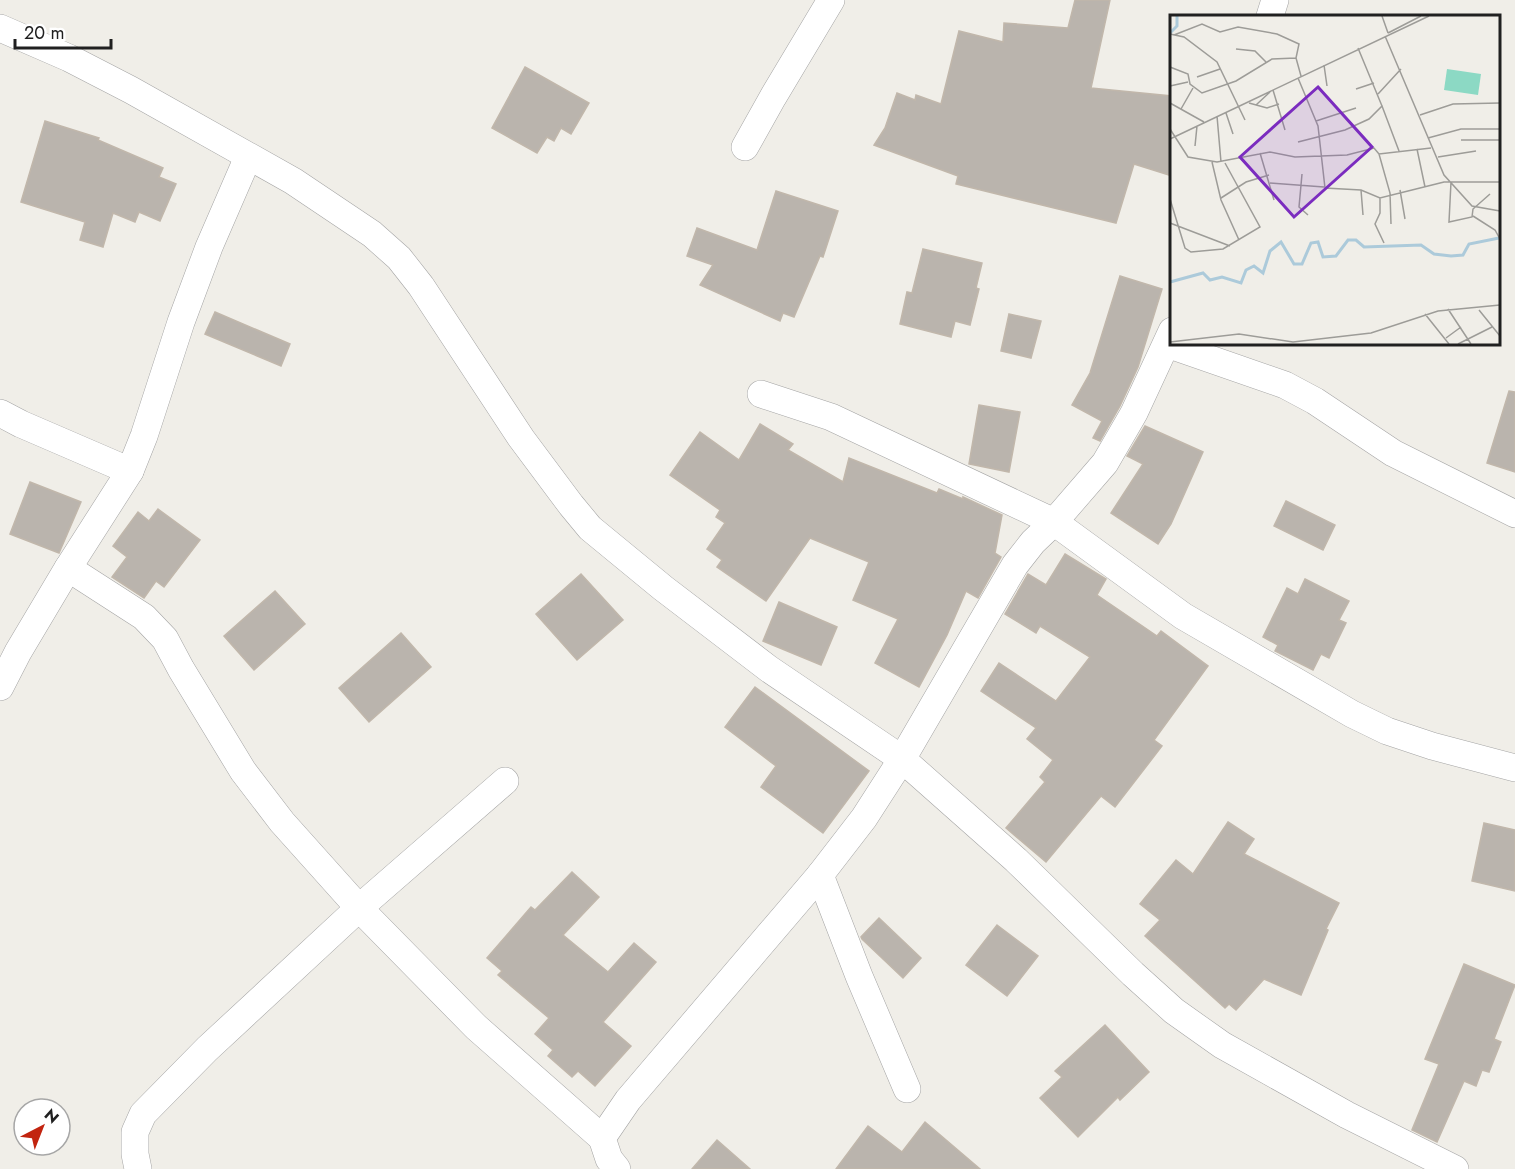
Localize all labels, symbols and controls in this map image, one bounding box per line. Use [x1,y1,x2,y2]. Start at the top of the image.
scale bar [15,12,111,50]
inset map [1170,15,1500,345]
text: 20 m [24,20,64,46]
north arrow [12,1097,72,1157]
text: N [39,1103,64,1129]

